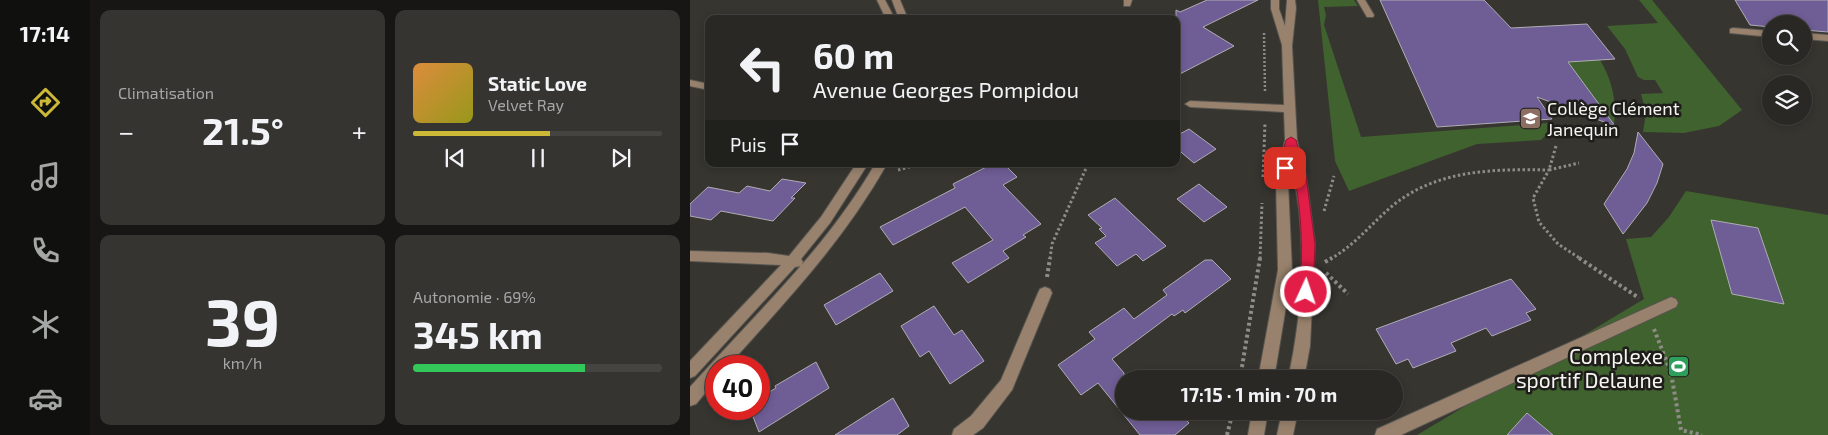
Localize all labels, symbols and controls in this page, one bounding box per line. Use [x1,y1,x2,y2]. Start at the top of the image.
map controls [1762,15,1812,125]
button: search [1762,15,1812,65]
text: 17:14 [20,20,70,46]
text: 60 m [813,34,894,76]
icon: left [730,35,795,100]
text: Static Love [488,72,587,95]
button: layers [1762,75,1812,125]
text: Avenue Georges Pompidou [813,76,1079,102]
text: Climatisation [118,83,214,102]
icon: directions [28,85,63,120]
text: Velvet Ray [488,95,564,114]
place label: Collège Clément Janequin [1547,97,1680,140]
school or university icon: Collège Clément Janequin [1519,106,1543,130]
text: 21.5° [202,107,284,153]
text: − [118,114,134,148]
text: + [352,114,367,148]
icon: arrive [776,130,804,158]
text: Puis [730,133,766,156]
icon: previous [441,144,469,172]
icon: pause [524,144,552,172]
icon: next [607,144,635,172]
pin [1264,147,1306,189]
icon: arrive [1271,154,1299,182]
icon: music [28,159,63,194]
icon: phone [28,233,63,268]
position arrow [1279,265,1331,317]
text: 39 [205,281,280,359]
text: Autonomie · 69% [413,287,536,306]
icon: climate [28,307,63,342]
text: 345 km [413,311,543,357]
place label: Complexe sportif Delaune [1516,343,1663,392]
text: km/h [223,353,262,372]
speed limit sign: 40 [705,355,770,420]
sports icon: Complexe sportif Delaune [1667,355,1691,379]
icon: car [28,381,63,416]
text: 17:15 · 1 min · 70 m [1181,383,1337,406]

